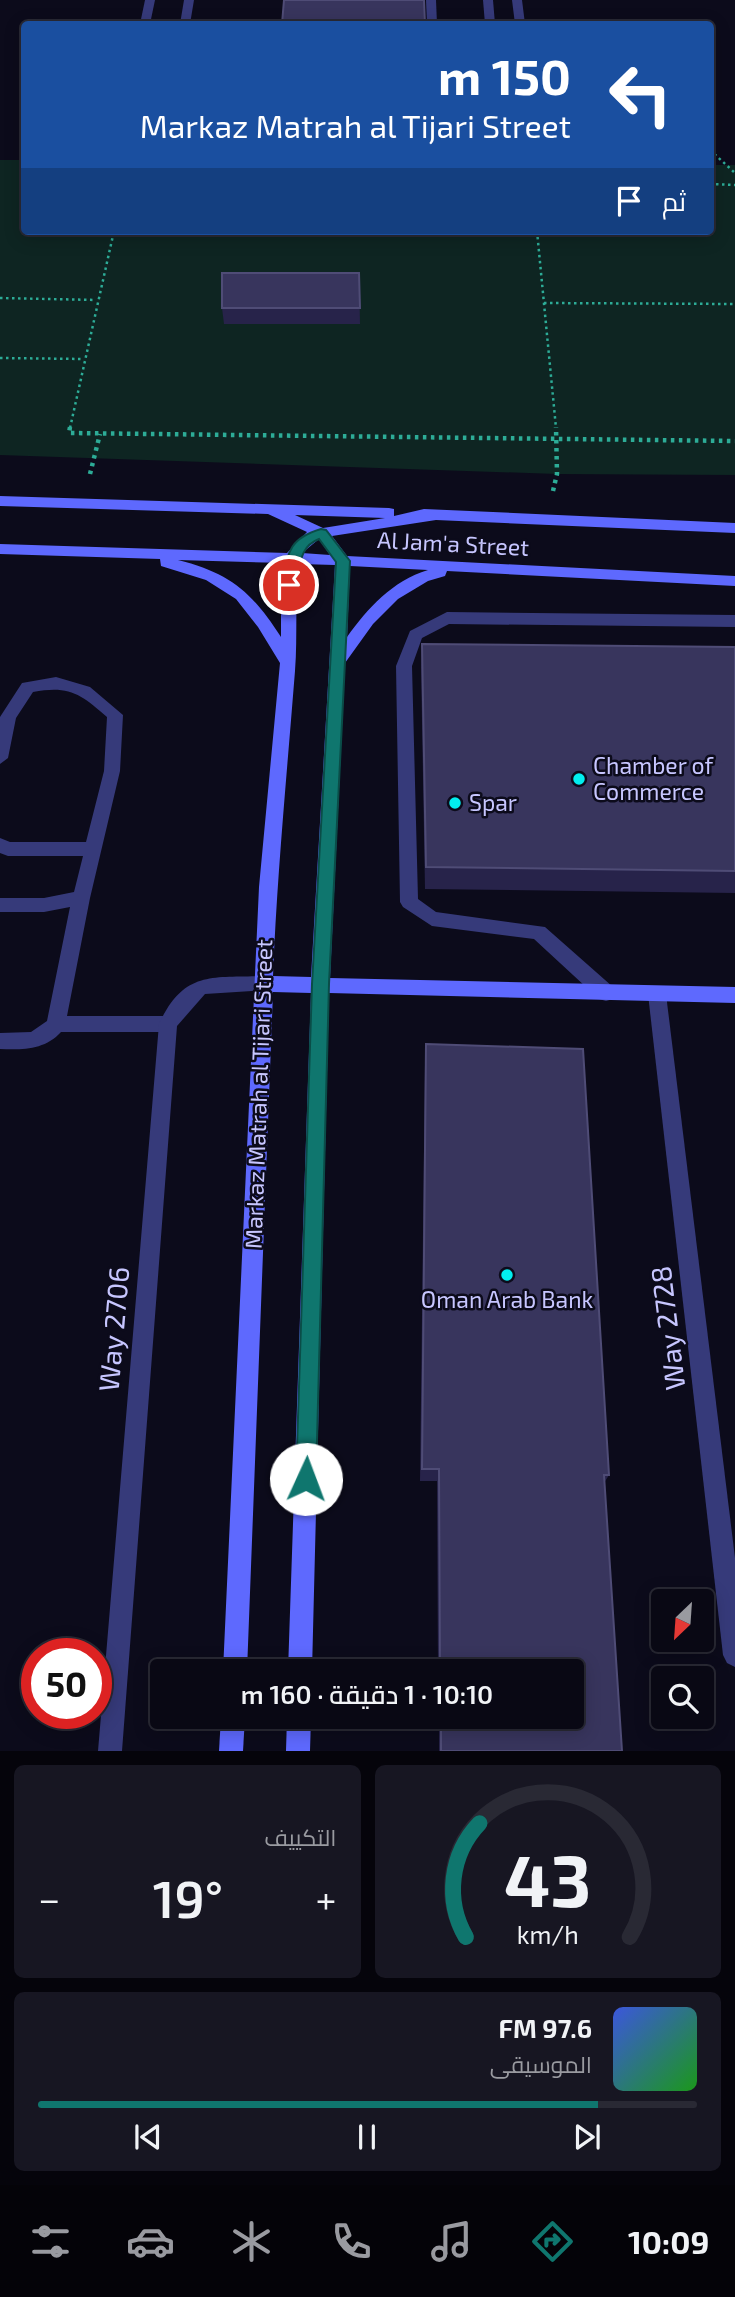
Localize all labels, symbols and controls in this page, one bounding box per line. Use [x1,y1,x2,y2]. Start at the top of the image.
text: 150 m [438,46,571,105]
icon: left [595,49,686,140]
text: Markaz Matrah al Tijari Street [140,106,571,144]
icon: arrive [610,182,648,220]
text: ثم [662,185,686,216]
street label: Al Jam'a Street [376,525,530,561]
pin [259,555,319,615]
icon: arrive [270,566,308,604]
place label: Chamber of Commerce [593,751,715,805]
marker: Chamber of Commerce [571,771,587,787]
place label: Spar [469,788,517,816]
marker: Spar [447,795,463,811]
street label: Markaz Matrah al Tijari Street [239,938,277,1249]
street label: Way 2728 [643,1264,691,1392]
street label: Way 2706 [91,1265,135,1393]
marker: Oman Arab Bank [499,1267,515,1283]
place label: Oman Arab Bank [421,1285,594,1313]
position arrow [269,1442,343,1516]
north arrow [651,1589,714,1652]
map controls [651,1589,714,1729]
speed limit sign: 50 [21,1638,112,1729]
button: search [651,1666,714,1729]
text: 10:10 · 1 دقيقة · 160 m [241,1678,493,1709]
text: التكييف [264,1823,337,1851]
text: 43 [504,1835,592,1923]
text: 19° [153,1866,223,1928]
text: − [38,1875,60,1921]
text: + [316,1875,337,1921]
text: km/h [517,1919,579,1949]
text: 97.6 FM [498,2012,592,2043]
text: الموسيقى [490,2050,592,2078]
icon: previous [129,2118,167,2156]
icon: pause [348,2118,386,2156]
icon: next [568,2118,606,2156]
icon: filters [26,2217,75,2266]
icon: car [126,2217,175,2266]
icon: climate [227,2217,276,2266]
icon: phone [327,2217,376,2266]
icon: music [427,2217,476,2266]
icon: directions [528,2217,577,2266]
text: 10:09 [628,2222,709,2260]

